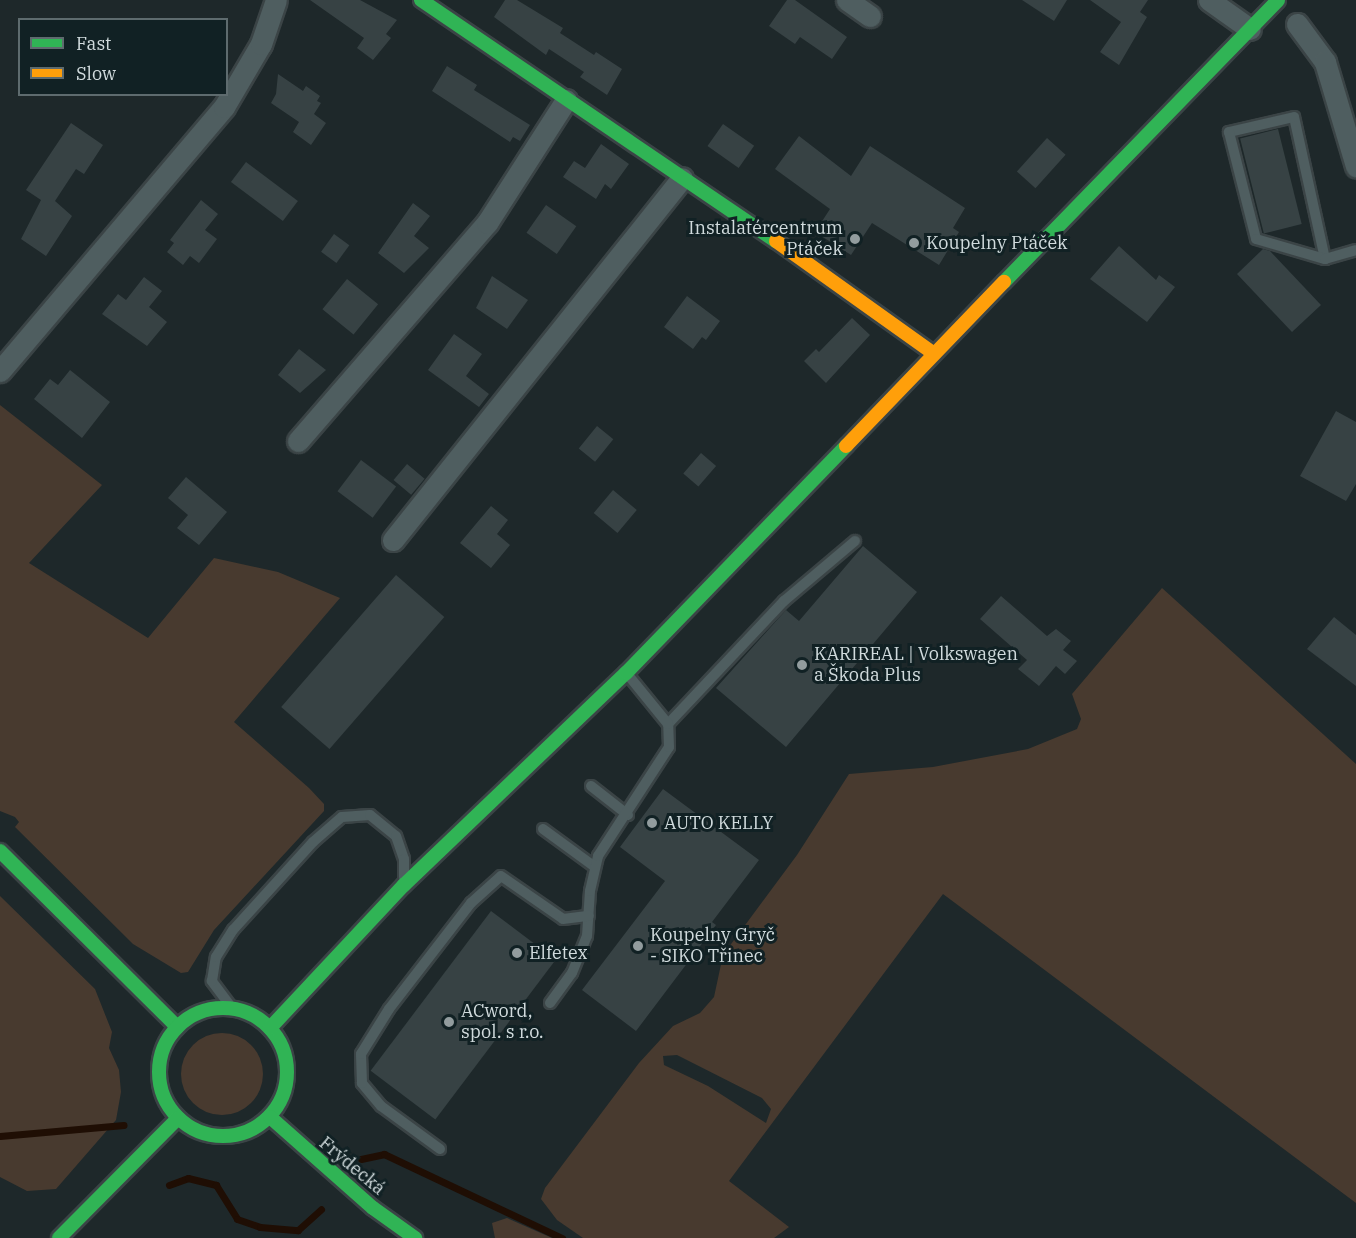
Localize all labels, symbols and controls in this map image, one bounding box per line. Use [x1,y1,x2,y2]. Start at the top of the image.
legend [18,18,228,96]
text: Fast [76,32,111,55]
text: Slow [76,62,116,85]
place label: Instalatércentrum Ptáček [688,218,843,260]
marker: Instalatércentrum Ptáček [848,232,862,246]
place label: Koupelny Ptáček [926,232,1068,254]
marker: Koupelny Ptáček [907,236,921,250]
place label: KARIREAL | Volkswagen a Škoda Plus [814,644,1018,686]
marker: KARIREAL | Volkswagen a Škoda Plus [795,658,809,672]
place label: AUTO KELLY [664,812,774,834]
marker: AUTO KELLY [645,816,659,830]
place label: Koupelny Gryč - SIKO Třinec [650,925,775,968]
marker: Koupelny Gryč - SIKO Třinec [631,939,645,953]
place label: Elfetex [529,942,588,964]
marker: Elfetex [510,946,524,960]
place label: ACword, spol. s r.o. [461,1001,544,1044]
marker: ACword, spol. s r.o. [442,1015,456,1029]
street label: Frýdecká [315,1132,389,1200]

